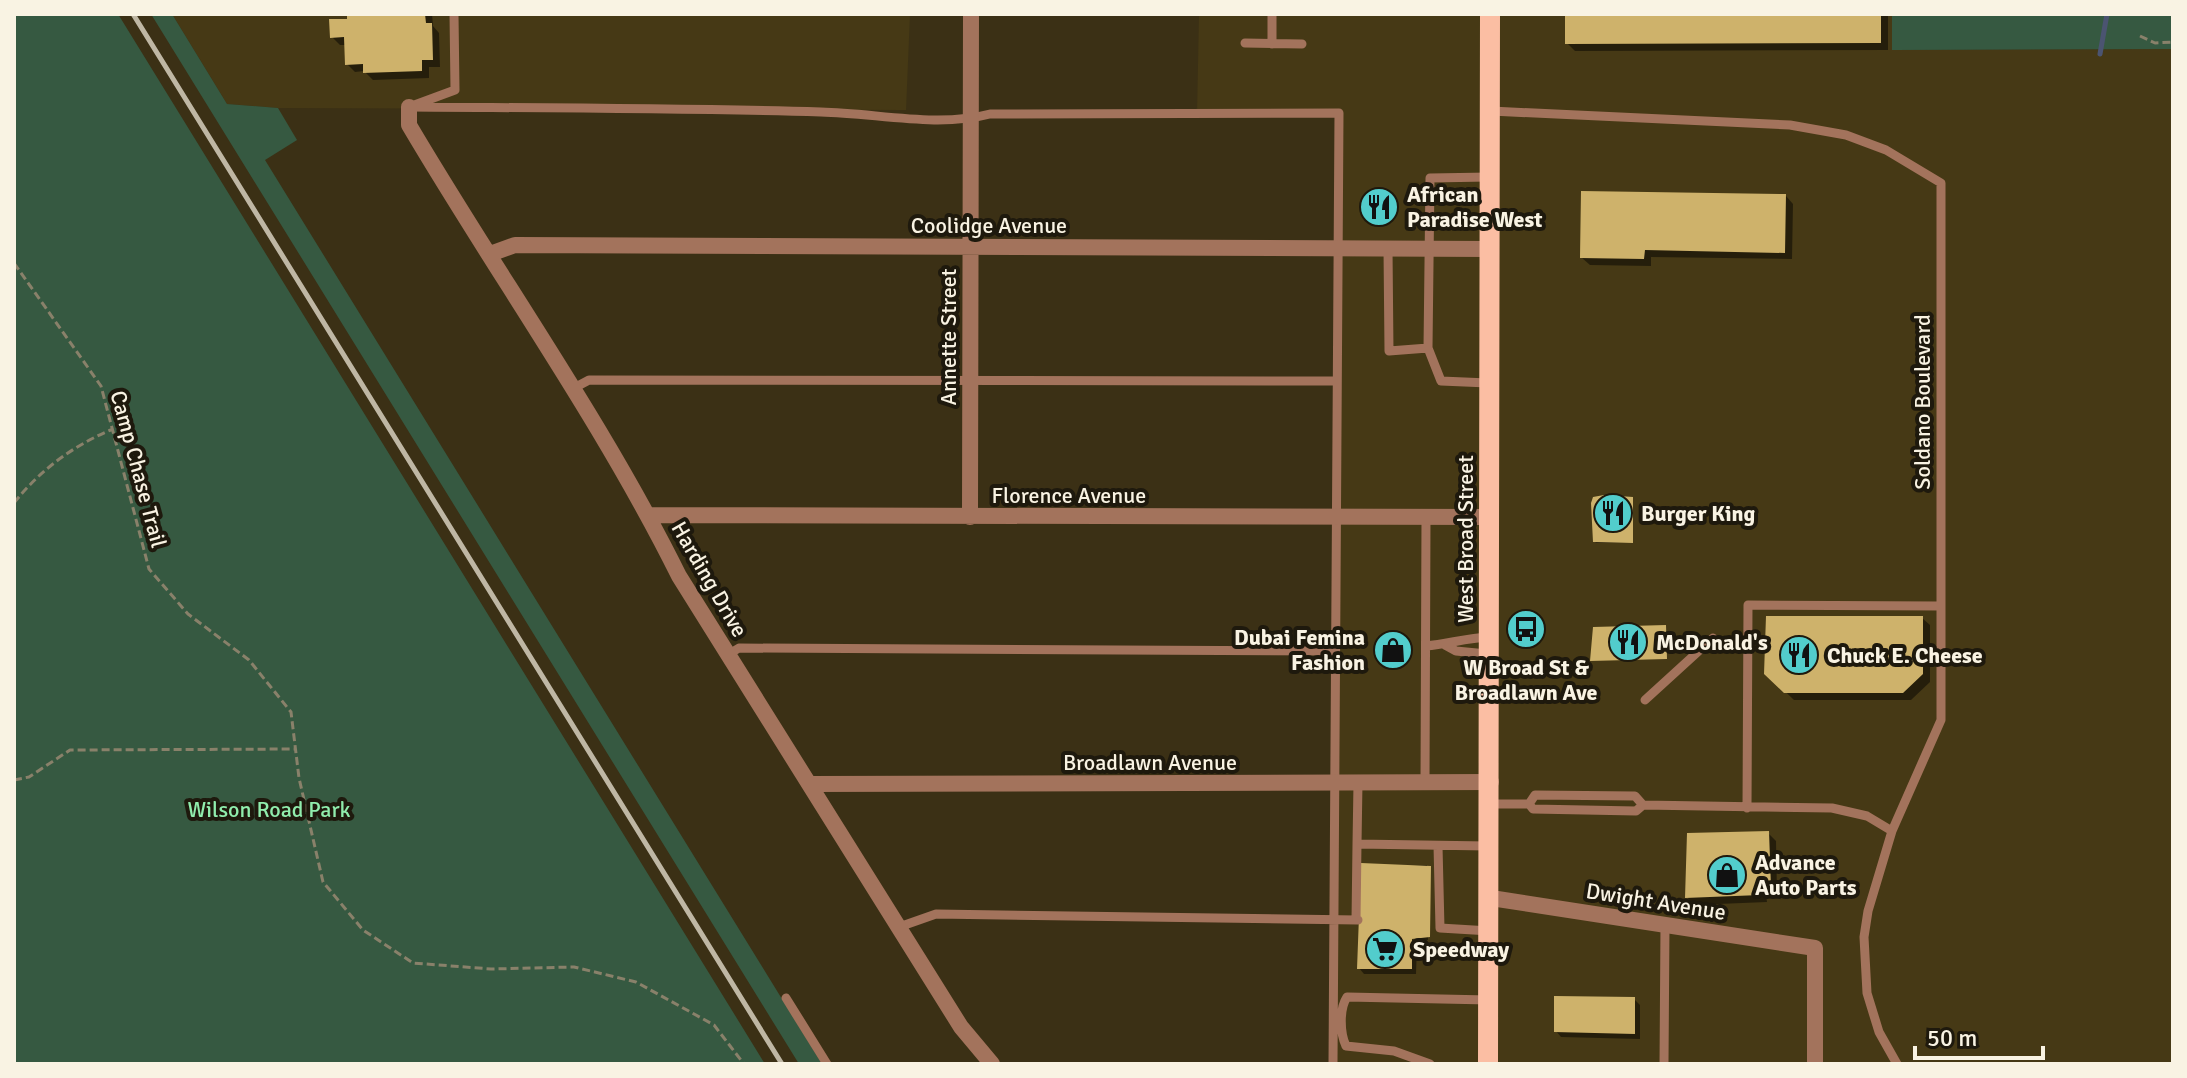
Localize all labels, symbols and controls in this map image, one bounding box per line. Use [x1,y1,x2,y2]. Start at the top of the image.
place label: African Paradise West [1407,181,1542,233]
restaurant icon: African Paradise West [1358,186,1400,228]
street label: Coolidge Avenue [911,212,1067,239]
street label: Annette Street [935,268,962,405]
street label: Soldano Boulevard [1909,314,1936,490]
street label: Camp Chase Trail [105,388,172,551]
street label: West Broad Street [1452,455,1479,623]
street label: Florence Avenue [992,482,1146,509]
restaurant icon: Burger King [1592,492,1634,534]
place label: Burger King [1641,500,1756,527]
street label: Harding Drive [666,517,754,642]
bus stop icon: W Broad St & Broadlawn Ave [1505,608,1547,650]
restaurant icon: McDonald's [1607,621,1649,663]
place label: Dubai Femina Fashion [1234,624,1365,676]
shop icon: Dubai Femina Fashion [1372,629,1414,671]
place label: McDonald's [1656,629,1768,656]
restaurant icon: Chuck E. Cheese [1778,634,1820,676]
place label: Chuck E. Cheese [1827,642,1983,669]
place label: W Broad St & Broadlawn Ave [1455,654,1597,706]
street label: Broadlawn Avenue [1063,749,1237,776]
park label: Wilson Road Park [187,796,351,823]
place label: Advance Auto Parts [1755,849,1857,901]
shop icon: Advance Auto Parts [1706,854,1748,896]
street label: Dwight Avenue [1584,877,1728,926]
supermarket icon: Speedway [1364,928,1406,970]
place label: Speedway [1413,936,1509,963]
scale bar [1915,1010,2043,1060]
text: 50 m [1927,1023,1977,1053]

